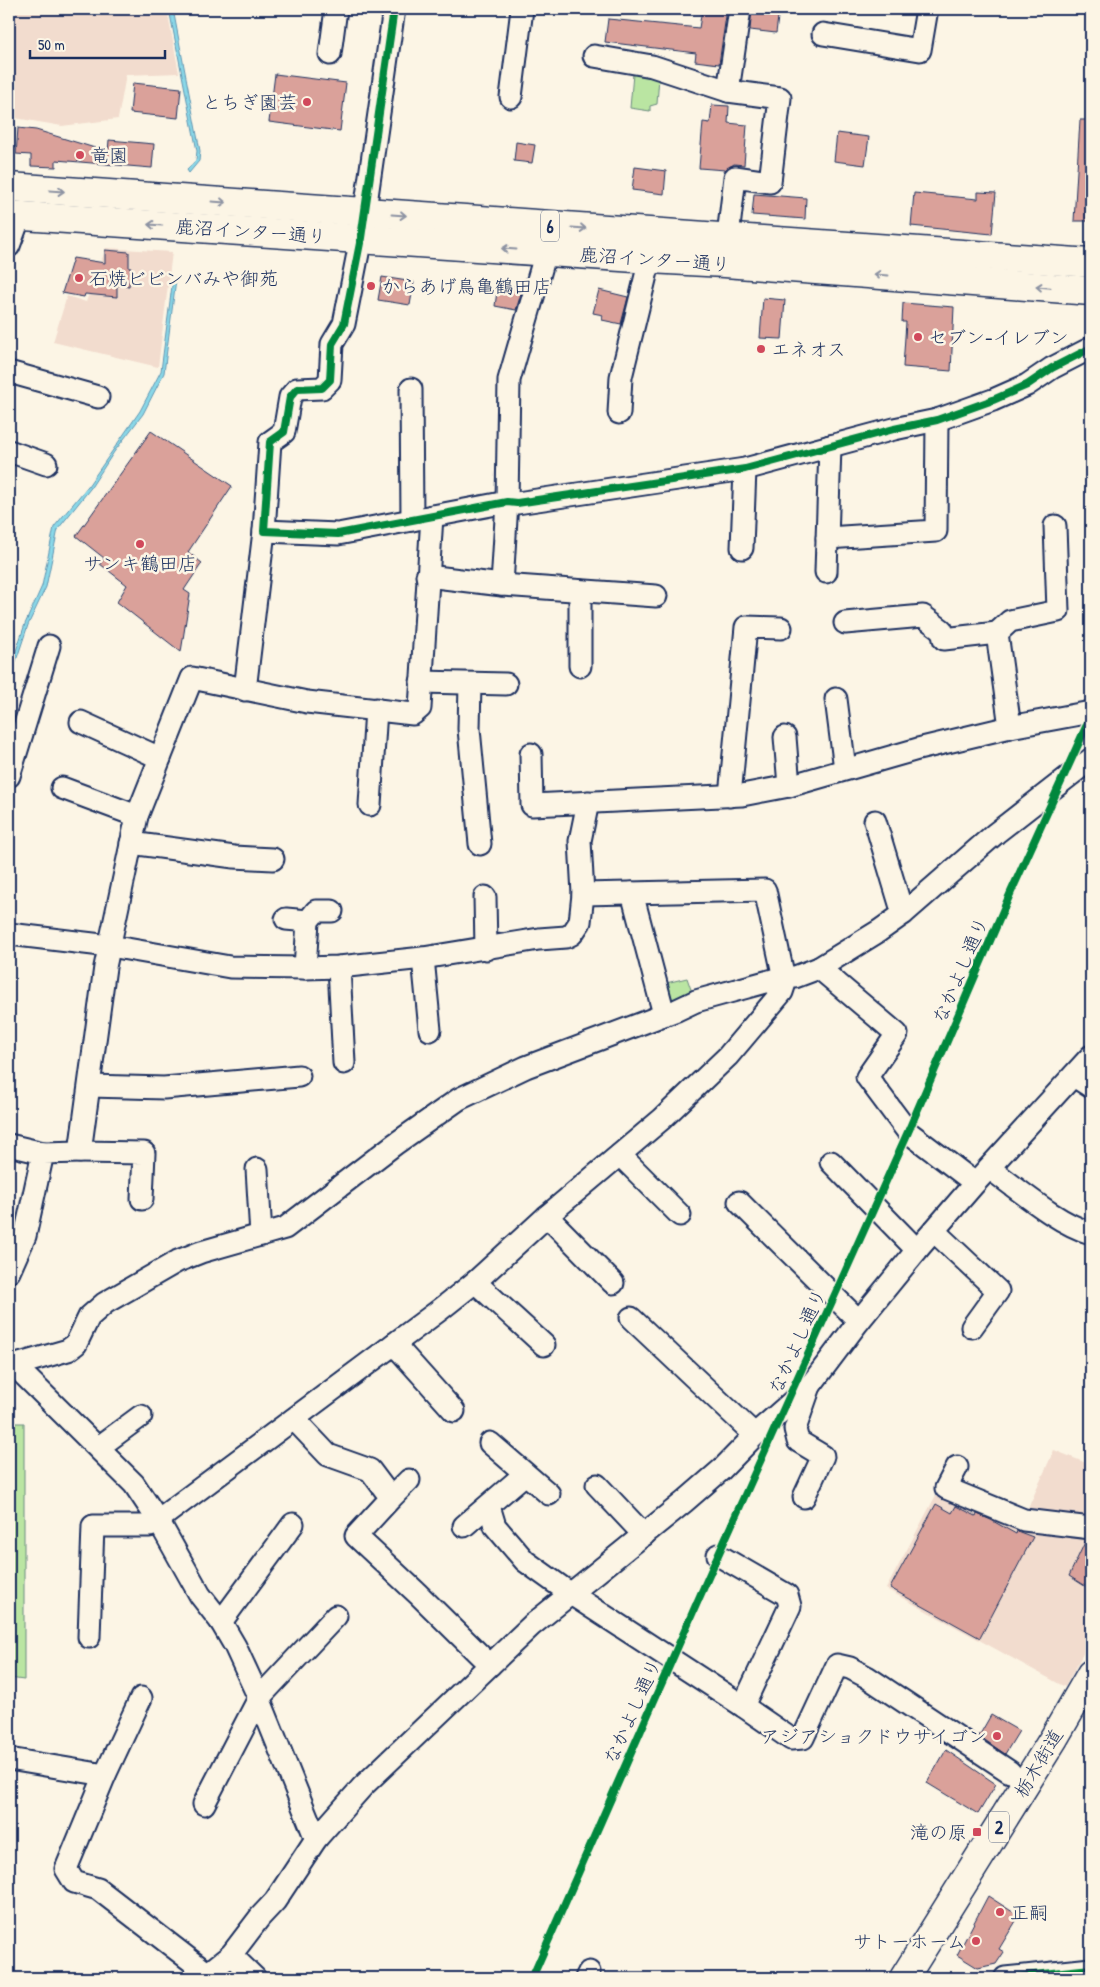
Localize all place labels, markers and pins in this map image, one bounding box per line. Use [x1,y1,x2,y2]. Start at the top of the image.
place label: とちぎ園芸 [202,89,297,115]
marker: とちぎ園芸 [301,96,313,108]
place label: 竜園 [90,142,128,168]
marker: 竜園 [74,149,86,161]
place label: 石焼ビビンバみや御苑 [89,265,278,291]
marker: 石焼ビビンバみや御苑 [73,272,85,284]
place label: からあげ鳥亀鶴田店 [381,273,552,299]
marker: からあげ鳥亀鶴田店 [365,280,377,292]
place label: セブン-イレブン [928,324,1069,350]
marker: セブン-イレブン [912,331,924,343]
place label: エネオス [771,336,846,362]
marker: エネオス [755,343,767,355]
marker: サンキ鶴田店 [134,538,146,550]
place label: サンキ鶴田店 [83,550,197,576]
place label: アジアショクドウサイゴン [761,1723,987,1749]
marker: アジアショクドウサイゴン [991,1730,1003,1742]
place label: 滝の原 [910,1819,967,1845]
marker: 滝の原 [971,1826,983,1838]
place label: 正嗣 [1010,1899,1048,1925]
marker: 正嗣 [994,1906,1006,1918]
place label: サトーホーム [853,1928,966,1954]
marker: サトーホーム [970,1935,982,1947]

